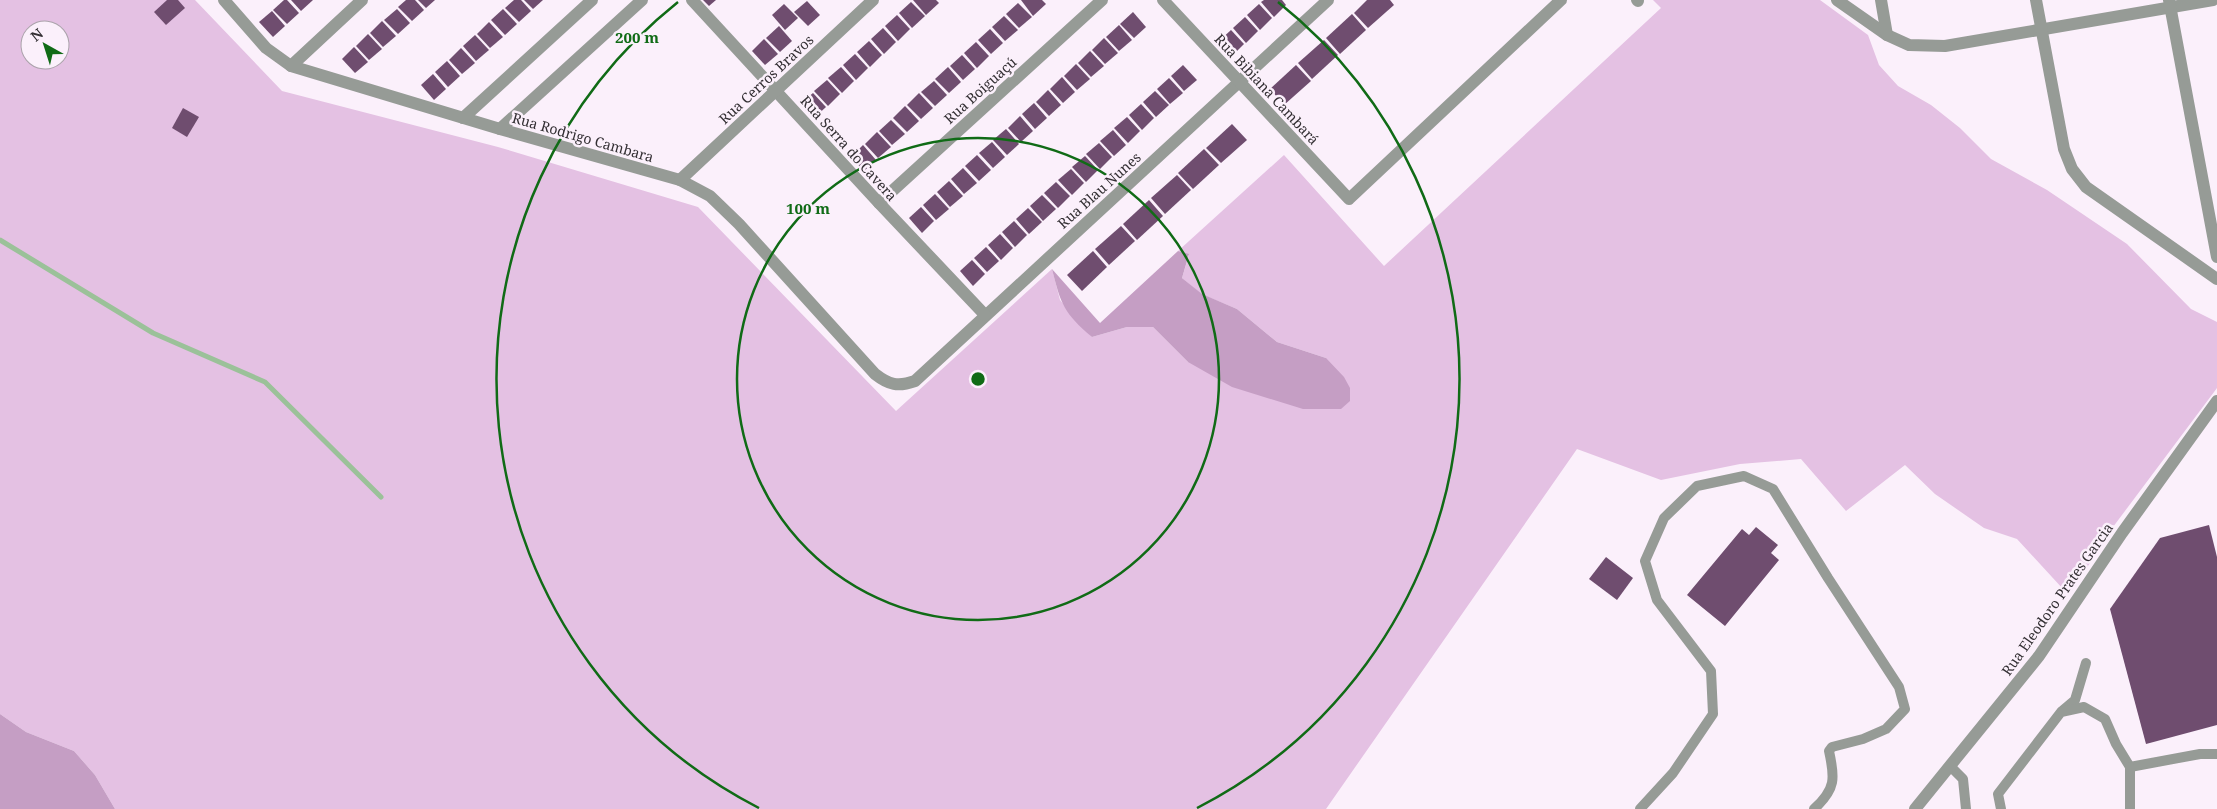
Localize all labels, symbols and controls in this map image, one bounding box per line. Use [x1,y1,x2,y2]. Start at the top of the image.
north arrow [20,20,70,70]
text: N [26,24,47,45]
text: 200 m [615,27,659,47]
street label: Rua Bibiana Cambará [1211,29,1324,149]
street label: Rua Cerros Bravos [715,30,817,128]
street label: Rua Boiguaçú [940,52,1020,128]
street label: Rua Serra do Cavera [797,91,902,205]
street label: Rua Rodrigo Cambara [510,108,656,166]
street label: Rua Blau Nunes [1053,148,1145,232]
text: 100 m [786,198,830,218]
centre of rings [969,370,987,388]
street label: Rua Eleodoro Prates Garcia [1997,519,2117,679]

